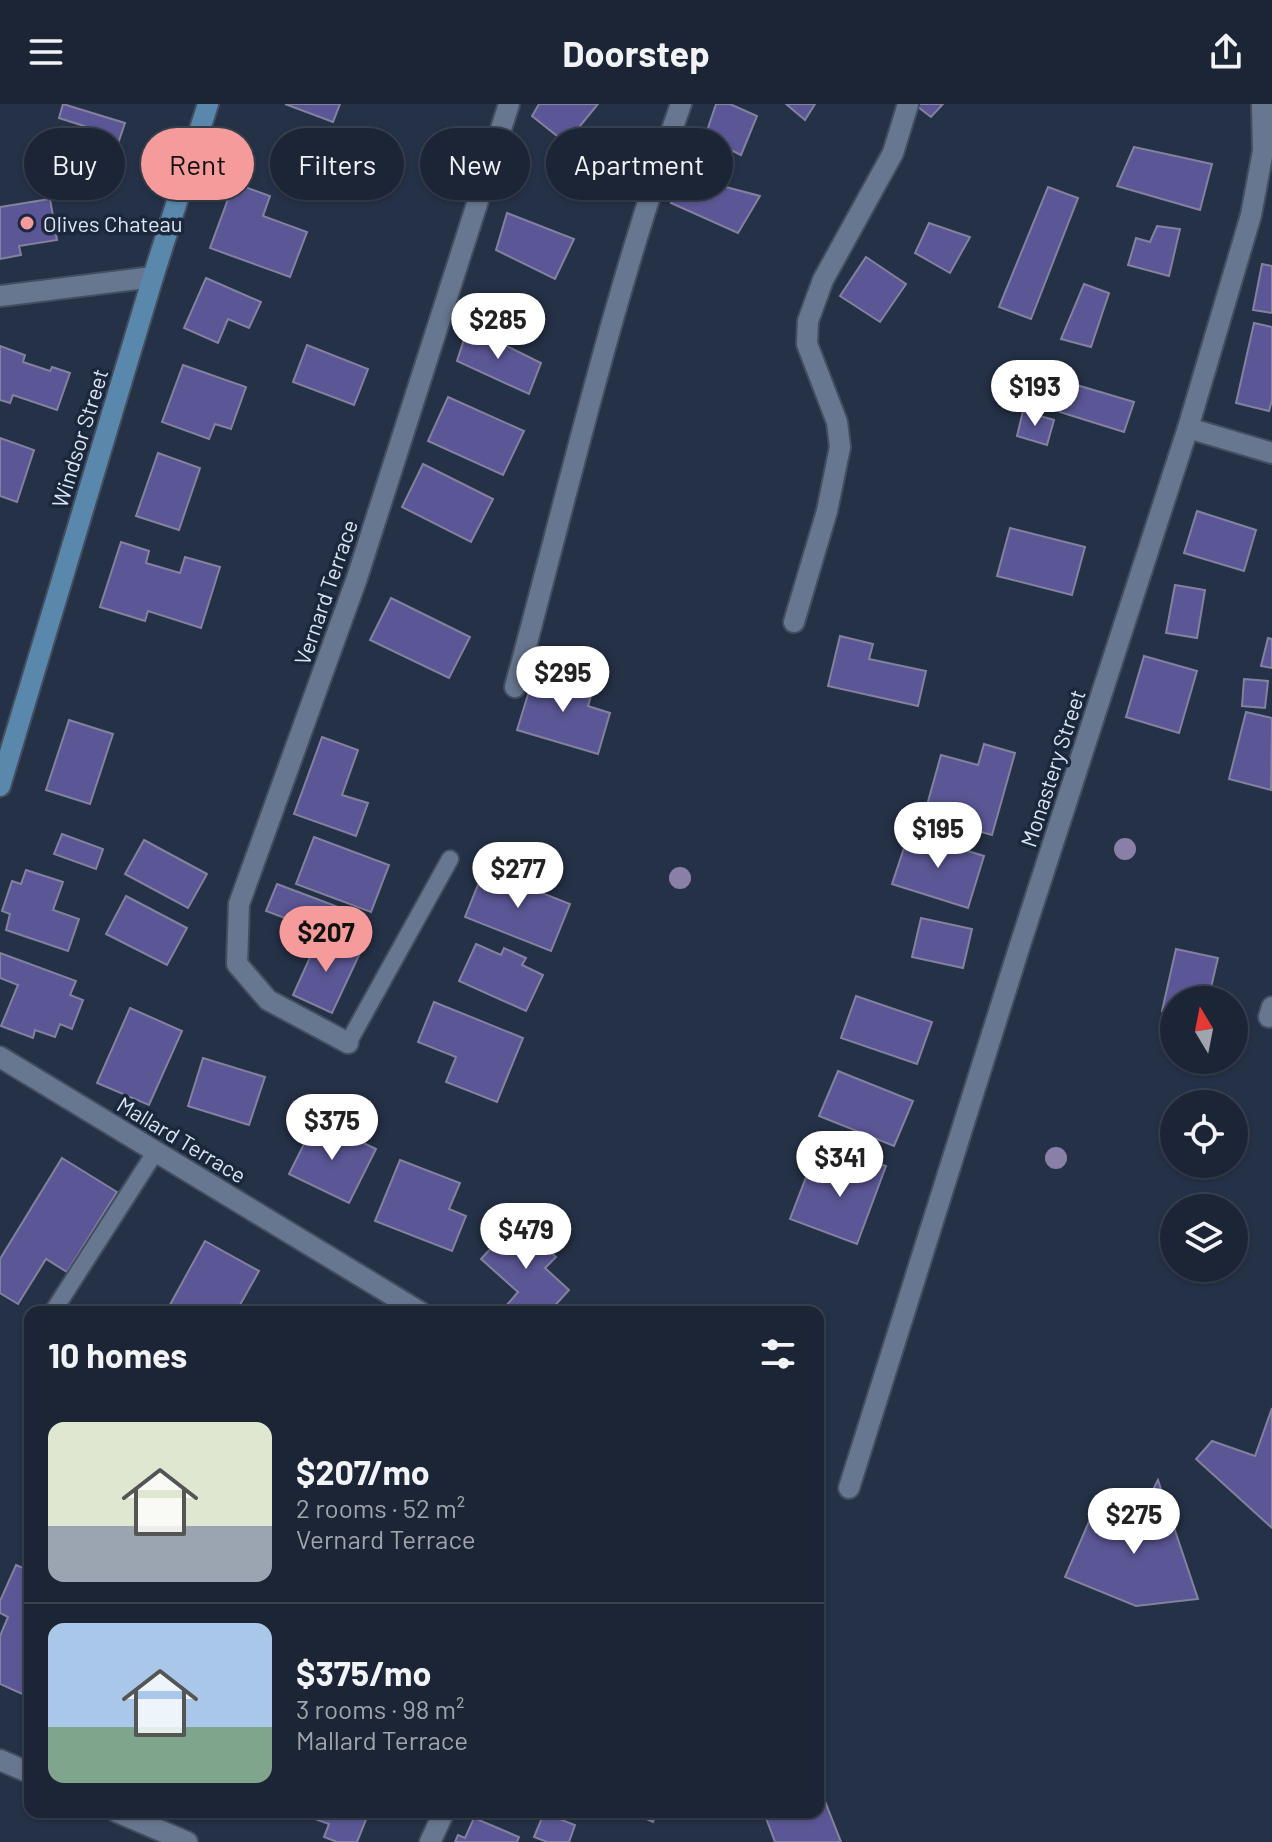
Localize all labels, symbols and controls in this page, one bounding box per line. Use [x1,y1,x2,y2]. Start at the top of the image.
icon: menu [24,30,68,74]
icon: share [1204,30,1248,74]
text: Doorstep [562,31,710,74]
chip: Buy [24,128,125,200]
chip: Rent [141,128,254,200]
chip: Filters [270,128,404,200]
chip: New [420,128,530,200]
chip: Apartment [546,128,733,200]
place label: Olives Chateau [43,210,183,236]
marker: Olives Chateau [18,214,36,232]
pin: $285 [451,293,545,361]
text: $285 [469,303,527,334]
pin: $193 [988,360,1082,428]
street label: Windsor Street [46,365,112,511]
text: $193 [1009,370,1061,401]
street label: Vernard Terrace [288,516,362,668]
pin: $295 [516,646,610,714]
text: $295 [534,656,592,687]
street label: Monastery Street [1014,686,1090,850]
pin: $195 [891,802,985,870]
text: $195 [912,812,964,843]
pin: $277 [471,842,565,910]
text: $277 [490,852,546,883]
pin: $207 [279,906,373,974]
text: $207 [297,916,355,947]
north arrow [1160,986,1248,1074]
map controls [1160,986,1248,1282]
street label: Mallard Terrace [113,1090,251,1188]
button: locate [1160,1090,1248,1178]
pin: $375 [285,1094,379,1162]
text: $375 [304,1104,360,1135]
pin: $341 [793,1131,887,1199]
text: $341 [814,1141,866,1172]
button: layers [1160,1194,1248,1282]
pin: $479 [479,1203,573,1271]
text: $479 [498,1213,554,1244]
icon: filters [756,1332,800,1376]
text: 10 homes [48,1334,187,1375]
text: $207/mo [296,1451,430,1492]
icon: home [112,1454,208,1550]
pin: $275 [1087,1488,1181,1556]
text: 2 rooms · 52 m² [296,1492,465,1523]
text: $275 [1106,1498,1162,1529]
text: Vernard Terrace [296,1523,476,1554]
text: $375/mo [296,1652,431,1693]
icon: home [112,1655,208,1751]
text: 3 rooms · 98 m² [296,1693,464,1724]
text: Mallard Terrace [296,1724,468,1755]

